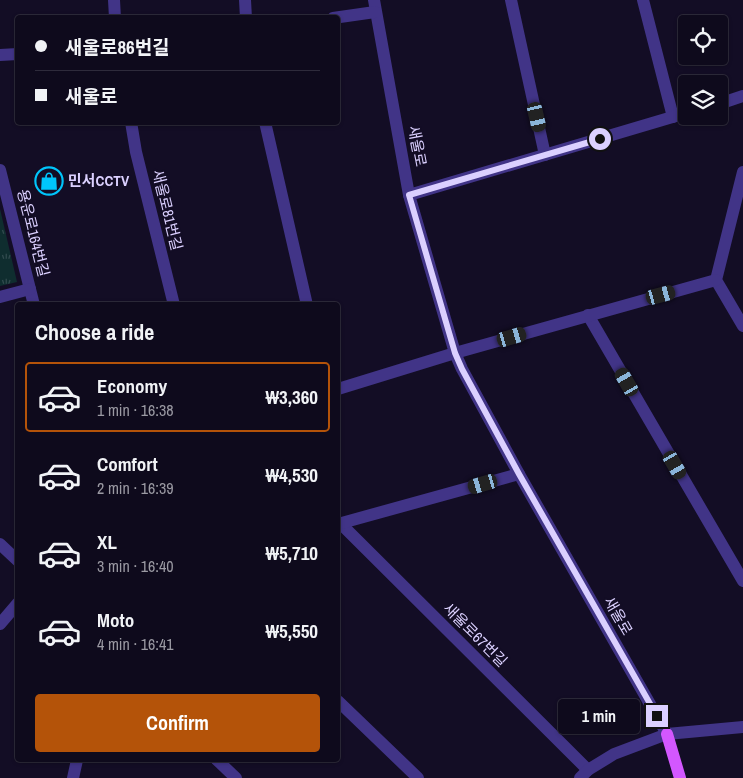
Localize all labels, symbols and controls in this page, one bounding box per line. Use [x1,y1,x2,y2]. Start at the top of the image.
map controls [678,15,728,125]
button: locate [678,15,728,65]
text: 새울로86번길 [65,34,170,60]
button: layers [678,75,728,125]
text: 새울로 [65,83,117,109]
car [526,101,547,133]
street label: 새울로 [403,124,432,168]
route start [589,128,611,150]
shop icon: 민서CCTV [34,166,64,196]
street label: 새울로81번길 [147,167,188,253]
place label: 민서CCTV [68,170,130,191]
street label: 용운로164번길 [12,187,55,279]
car [644,284,677,306]
text: Choose a ride [35,317,154,347]
car [495,326,528,348]
car [613,365,640,399]
text: Economy [97,373,167,399]
icon: car [37,375,82,420]
text: ₩3,360 [265,384,318,410]
text: 1 min · 16:38 [97,399,174,421]
car [661,448,688,482]
text: Comfort [97,451,158,477]
icon: car [37,453,82,498]
text: ₩4,530 [265,462,318,488]
car [466,473,499,495]
text: 2 min · 16:39 [97,477,174,499]
text: XL [97,529,117,555]
icon: car [37,531,82,576]
text: ₩5,710 [265,540,318,566]
text: 3 min · 16:40 [97,555,174,577]
street label: 새울로 [599,593,638,639]
street label: 새울로67번길 [439,598,512,671]
text: Moto [97,607,134,633]
icon: car [37,609,82,654]
text: ₩5,550 [265,618,318,644]
text: 4 min · 16:41 [97,633,174,655]
button: Confirm [35,694,320,752]
callout: 1 min [557,698,640,734]
text: 1 min [582,705,616,727]
route end [646,705,668,727]

